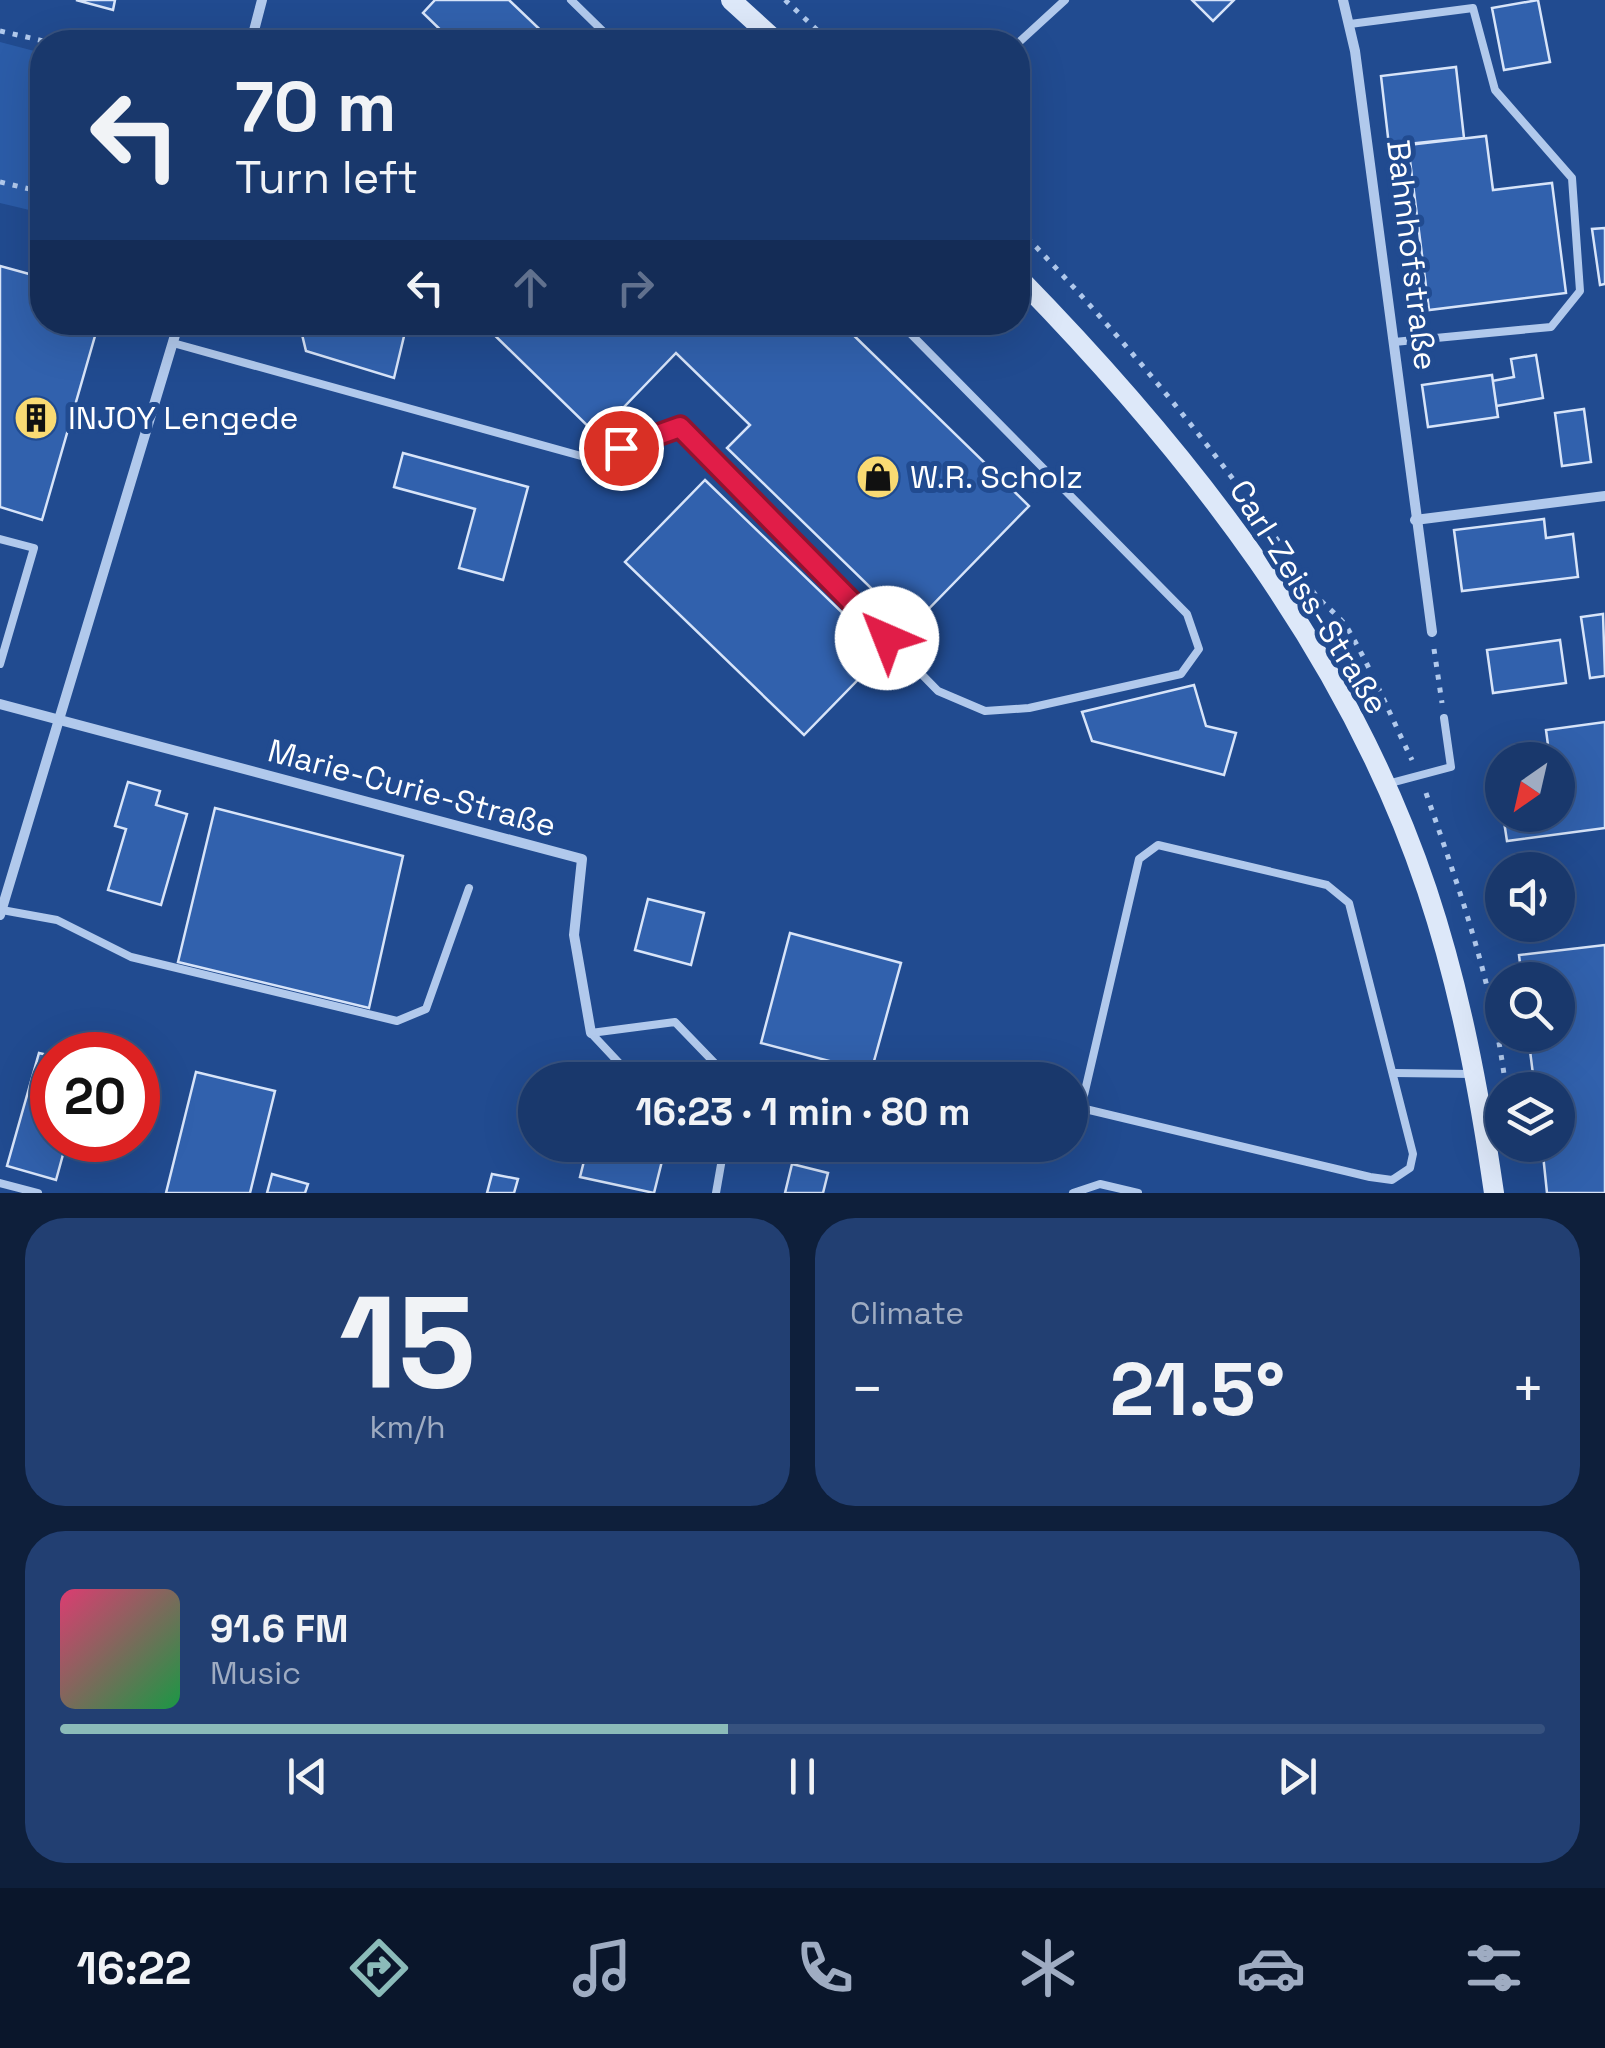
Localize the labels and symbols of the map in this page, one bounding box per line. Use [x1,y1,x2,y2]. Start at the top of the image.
street label: Bahnhofstraße [1378,138,1446,372]
building icon: INJOY Lengede [13,395,59,441]
place label: INJOY Lengede [68,398,298,438]
pin [579,406,664,491]
shop icon: W.R. Scholz [855,454,901,500]
place label: W.R. Scholz [910,457,1083,497]
street label: Carl-Zeiss-Straße [1221,472,1397,722]
position arrow [835,586,939,690]
street label: Marie-Curie-Straße [264,730,560,846]
north arrow [1485,742,1575,832]
speed limit sign: 20 [30,1032,160,1162]

